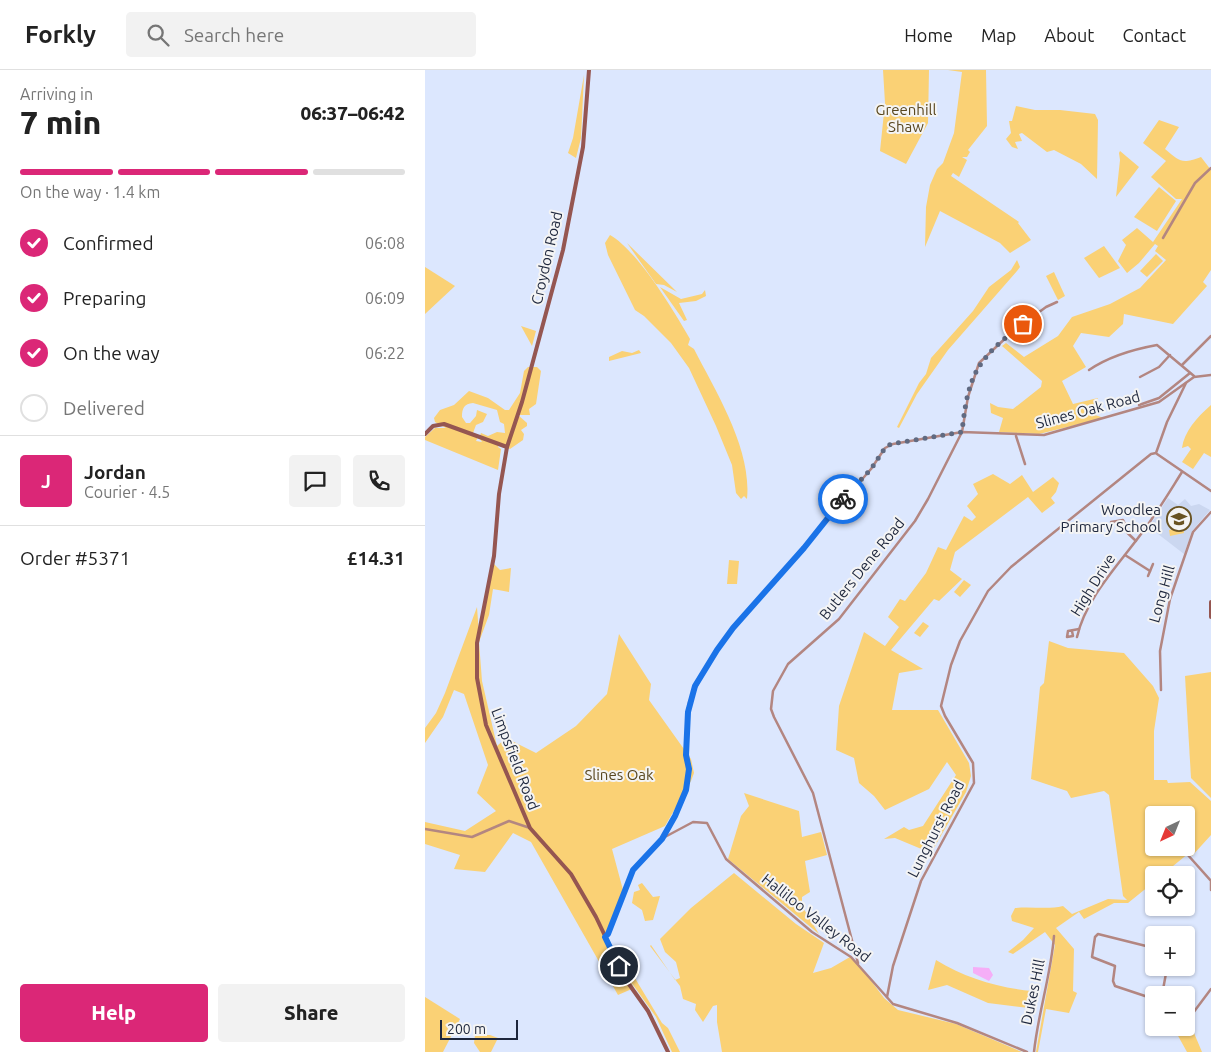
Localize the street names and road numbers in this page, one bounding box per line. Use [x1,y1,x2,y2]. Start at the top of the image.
street label: Croydon Road [528,210,565,306]
street label: Slines Oak Road [1034,387,1142,432]
street label: Butlers Dene Road [815,515,908,623]
street label: High Drive [1067,550,1118,619]
street label: Long Hill [1145,563,1178,625]
street label: Limpsfield Road [488,705,543,812]
street label: Lunghurst Road [904,777,967,880]
street label: Halliloo Valley Road [759,870,874,965]
street label: Dukes Hill [1017,957,1048,1026]

